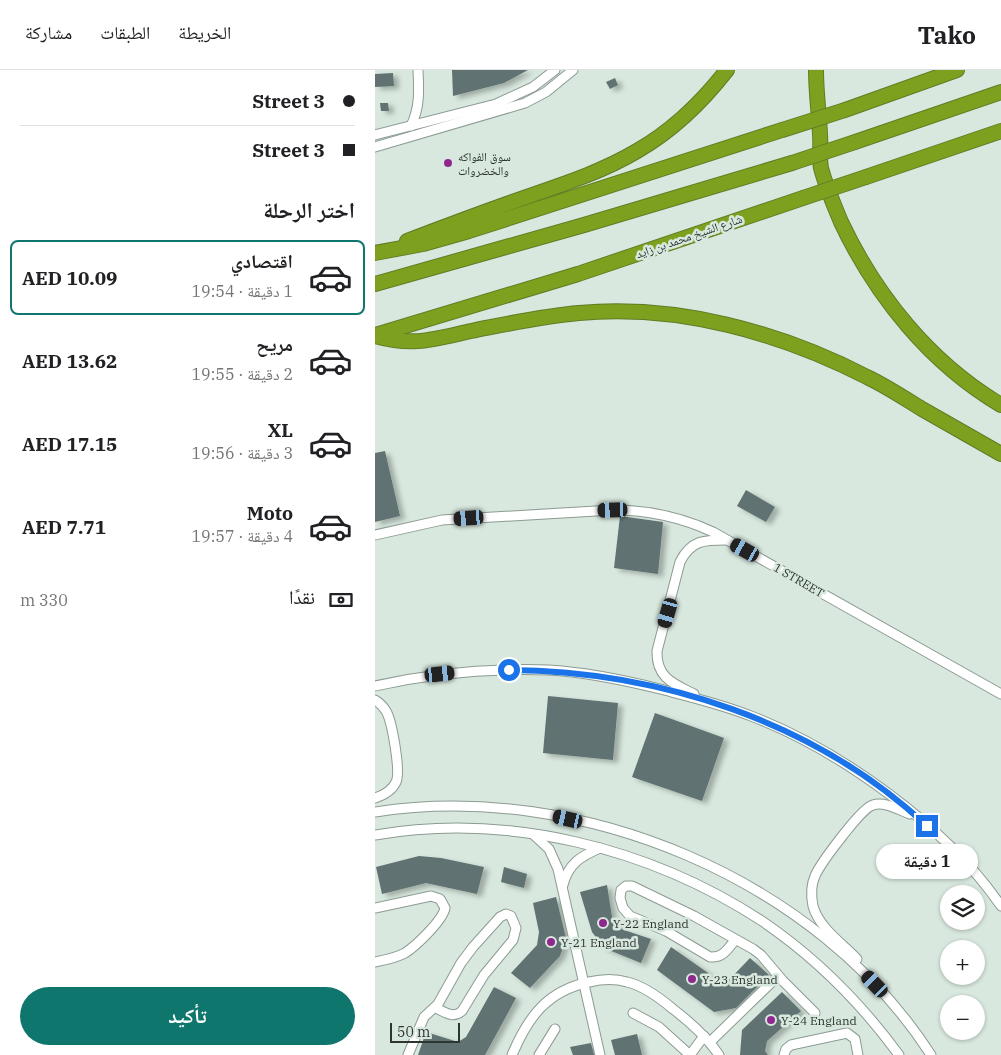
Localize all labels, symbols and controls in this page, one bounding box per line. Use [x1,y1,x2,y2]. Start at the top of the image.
text: Tako [918,19,976,51]
text: مشاركة [25,21,72,44]
text: الطبقات [100,21,150,44]
text: الخريطة [178,21,231,44]
text: 3 Street [252,89,325,113]
text: 3 Street [252,138,325,162]
place label: سوق الفواكه والخضروات [458,149,511,178]
marker: سوق الفواكه والخضروات [442,157,454,169]
text: اختر الرحلة [263,195,355,224]
street label: شارع الشيخ محمد بن زايد [634,211,744,262]
text: اقتصادي [231,249,293,273]
icon: car [308,255,353,300]
text: AED 10.09 [22,266,118,290]
text: 1 دقيقة · 19:54 [192,281,293,301]
text: مريح [256,332,293,356]
icon: car [308,338,353,383]
text: AED 13.62 [22,349,118,373]
text: 2 دقيقة · 19:55 [192,364,293,384]
text: XL [267,418,293,442]
icon: car [308,421,353,466]
text: AED 17.15 [22,432,118,456]
text: 3 دقيقة · 19:56 [192,443,293,463]
text: Moto [247,501,293,525]
car [597,502,628,518]
icon: car [308,504,353,549]
car [453,509,484,527]
text: AED 7.71 [22,515,106,539]
text: 4 دقيقة · 19:57 [192,526,293,546]
car [728,536,761,564]
street label: 1 STREET [771,560,827,601]
text: نقدًا [289,585,315,609]
icon: cash [327,586,355,614]
text: 330 m [20,590,68,610]
car [656,597,679,629]
route start [498,659,520,681]
car [424,665,455,683]
car [551,808,584,830]
route end [916,815,938,837]
callout: 1 دقيقة [876,844,978,878]
text: 1 دقيقة [904,851,950,871]
map controls [940,885,985,1040]
button: layers [940,885,985,930]
place label: Y-22 England [613,916,689,931]
marker: Y-22 England [597,917,609,929]
place label: Y-21 England [561,935,637,950]
marker: Y-21 England [545,936,557,948]
button: + [940,940,985,985]
car [859,968,890,1000]
place label: Y-23 England [702,972,778,987]
marker: Y-23 England [686,973,698,985]
button: تأكيد [20,987,355,1045]
button: − [940,995,985,1040]
place label: Y-24 England [781,1013,857,1028]
marker: Y-24 England [765,1014,777,1026]
scale bar [390,1020,460,1043]
text: 50 m [397,1023,430,1041]

